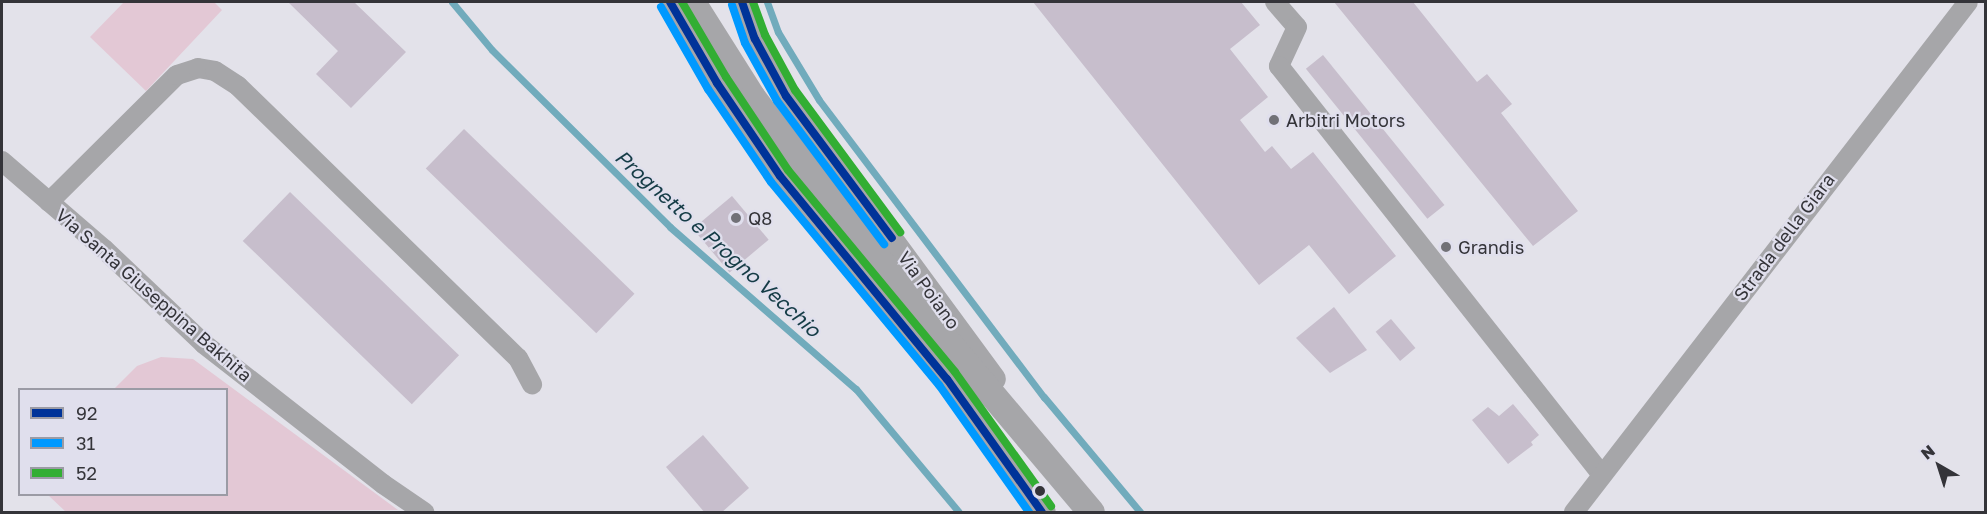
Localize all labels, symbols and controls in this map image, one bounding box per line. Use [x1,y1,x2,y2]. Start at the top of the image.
place label: Arbitri Motors [1286,109,1405,131]
marker: Arbitri Motors [1267,113,1281,127]
water label: Prognetto e Progno Vecchio [610,144,826,342]
street label: Strada della Giara [1729,169,1839,305]
street label: Via Santa Giuseppina Bakhita [52,204,256,386]
place label: Q8 [748,207,772,229]
marker: Q8 [729,211,743,225]
place label: Grandis [1458,236,1524,258]
marker: Grandis [1439,240,1453,254]
street label: Via Poiano [894,247,964,333]
legend [18,388,228,496]
text: 92 [76,402,97,424]
text: 31 [76,432,95,454]
north arrow [1909,436,1969,496]
text: N [1917,440,1939,464]
text: 52 [76,462,97,484]
unlabelled marker [1034,485,1046,497]

